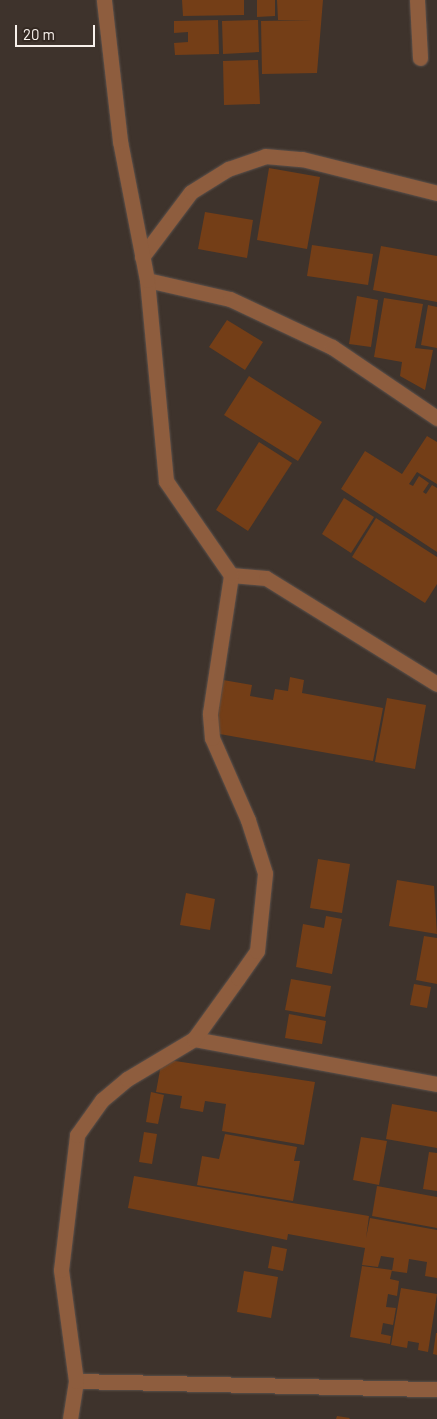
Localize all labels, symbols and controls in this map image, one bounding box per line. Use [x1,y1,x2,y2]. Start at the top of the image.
scale bar [18,15,98,47]
text: 20 m [23,25,55,43]

